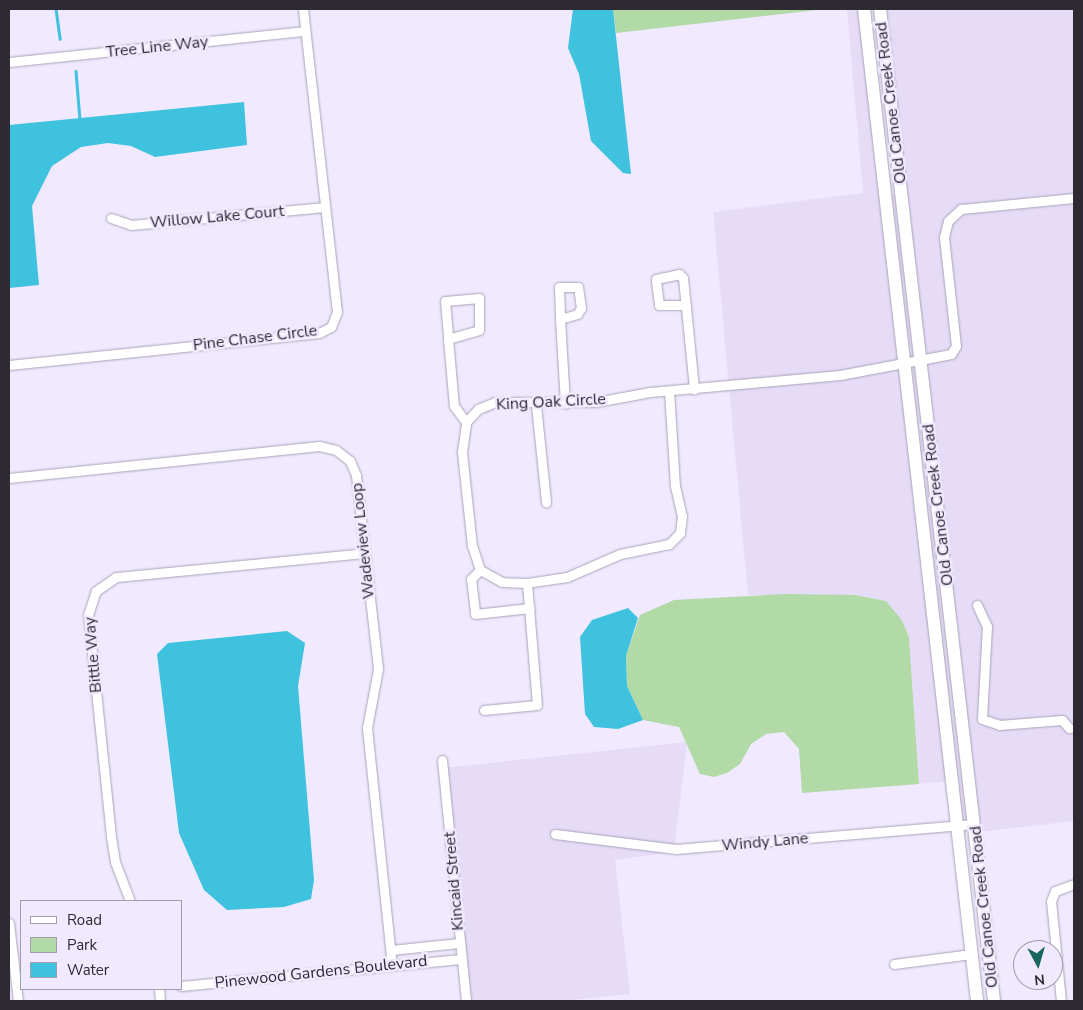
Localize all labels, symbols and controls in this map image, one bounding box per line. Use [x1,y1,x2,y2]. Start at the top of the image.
street label: Old Canoe Creek Road [872,21,910,185]
street label: Tree Line Way [105,32,209,62]
street label: Willow Lake Court [149,202,285,232]
street label: Pine Chase Circle [192,321,318,355]
street label: King Oak Circle [496,390,606,414]
street label: Old Canoe Creek Road [919,423,957,587]
street label: Wadeview Loop [347,482,379,600]
street label: Bittle Way [80,616,106,694]
street label: Old Canoe Creek Road [966,825,1002,989]
street label: Windy Lane [721,829,809,855]
street label: Kincaid Street [440,831,468,931]
legend [20,900,182,990]
text: Road [67,910,102,930]
text: Park [67,935,97,955]
north arrow [1013,940,1063,990]
street label: Pinewood Gardens Boulevard [214,951,428,993]
text: Water [67,960,109,980]
text: N [1033,969,1046,989]

